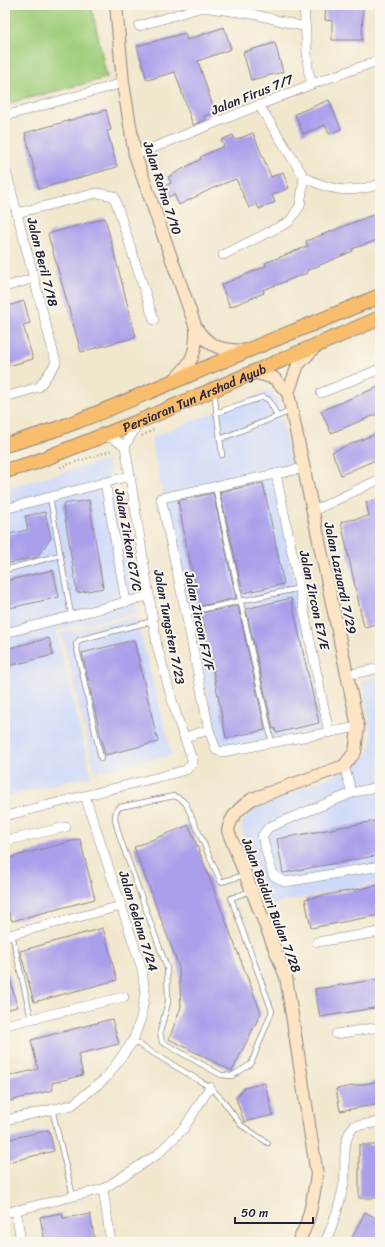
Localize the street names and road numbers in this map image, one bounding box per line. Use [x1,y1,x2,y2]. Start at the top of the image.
street label: Jalan Firus 7/7 [207,67,298,122]
street label: Jalan Ratna 7/10 [136,137,189,238]
street label: Jalan Beril 7/18 [20,214,65,309]
street label: Persiaran Tun Arshad Ayub [119,357,270,439]
street label: Jalan Zirkon C7/C [108,486,149,593]
street label: Jalan Lazuardi 7/29 [317,519,364,636]
street label: Jalan Zircon E7/E [293,547,336,653]
street label: Jalan Tungsten 7/23 [147,567,192,686]
street label: Jalan Zircon F7/F [178,568,221,674]
street label: Jalan Baiduri Bulan 7/28 [235,833,308,976]
street label: Jalan Gelana 7/24 [112,867,165,974]

